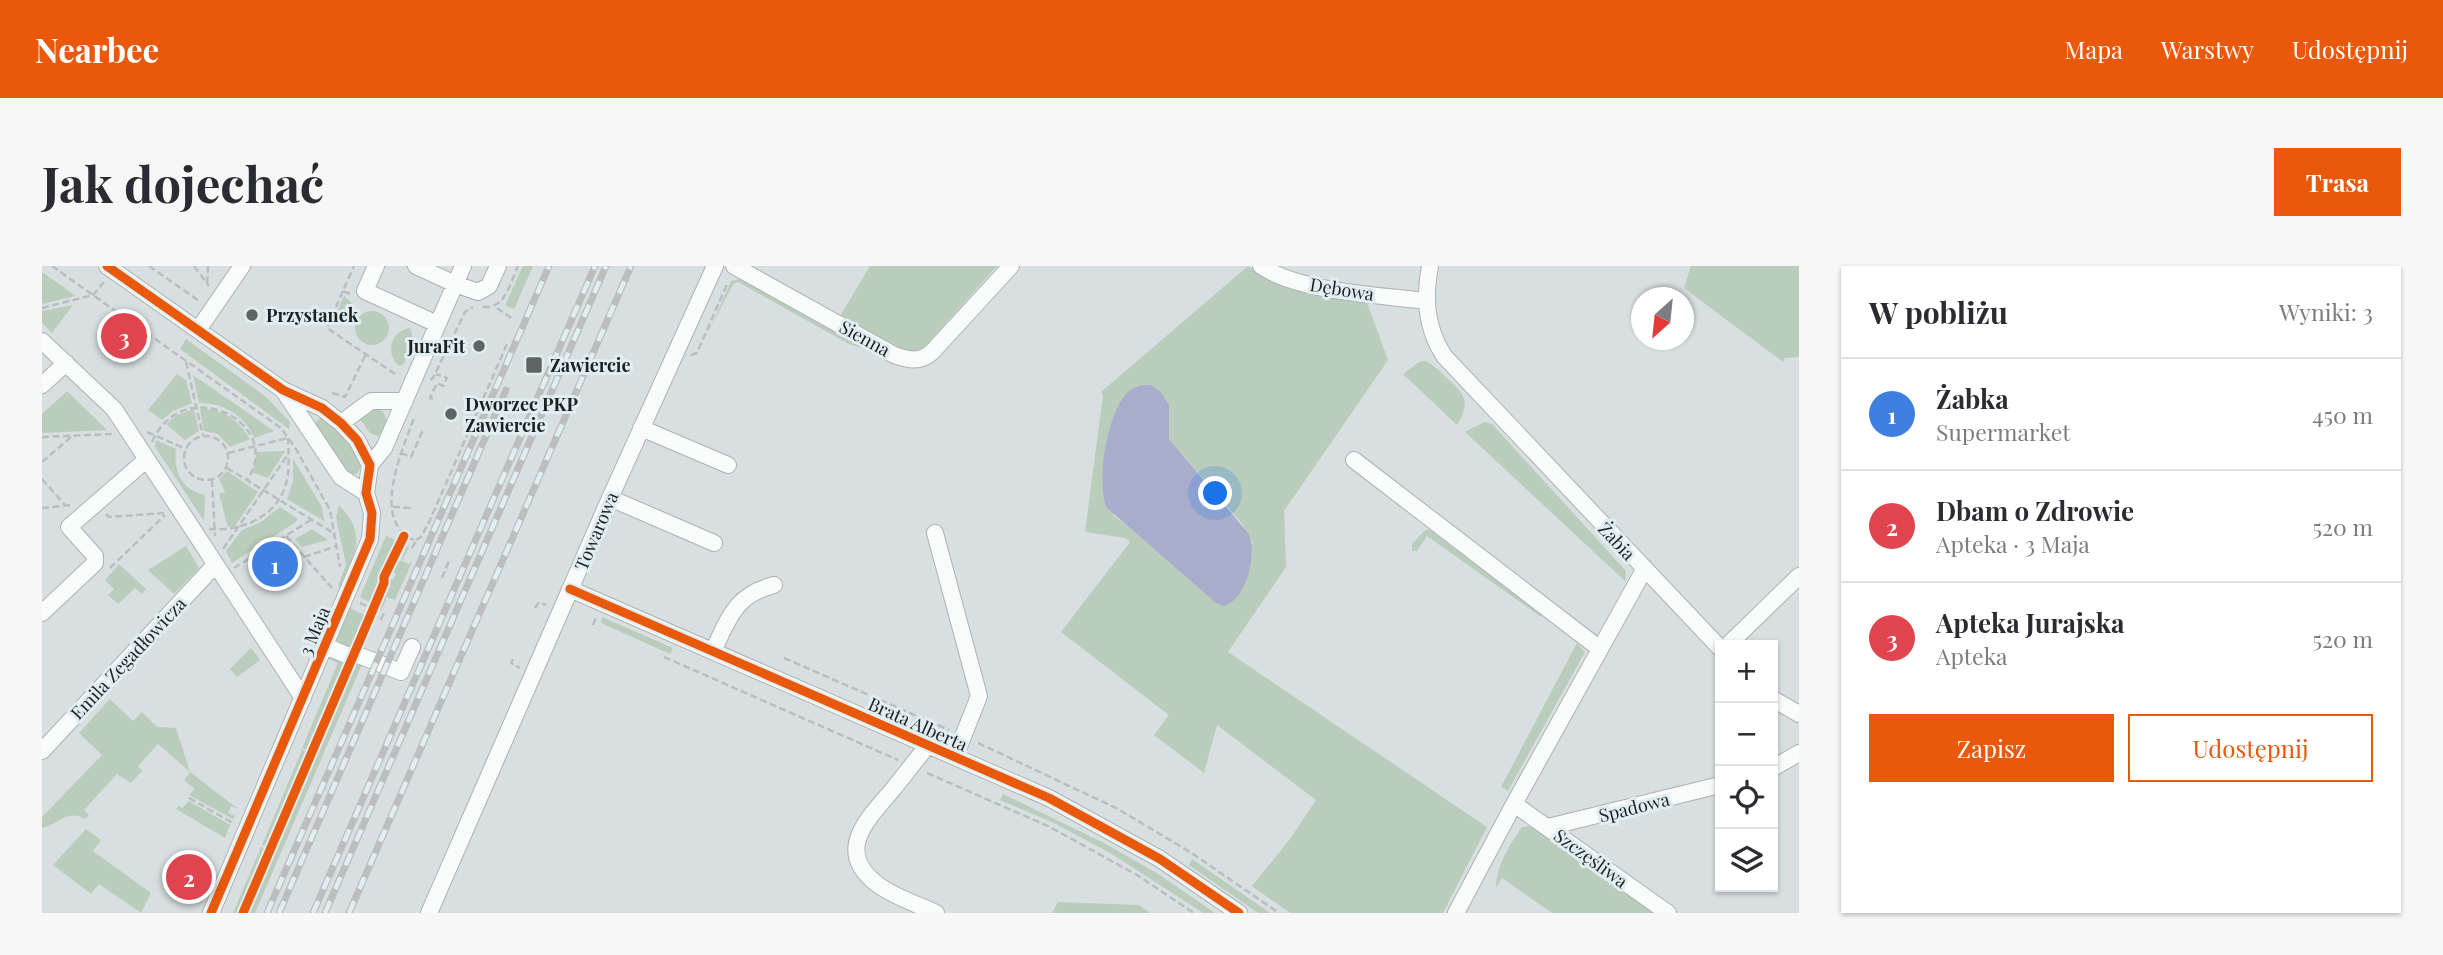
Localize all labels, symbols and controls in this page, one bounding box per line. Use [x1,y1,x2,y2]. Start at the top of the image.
text: Nearbee [35,27,159,71]
text: Mapa [2064,33,2123,65]
text: Warstwy [2161,33,2254,65]
text: Udostępnij [2292,33,2408,65]
button: Trasa [2274,148,2401,216]
text: Jak dojechać [42,150,324,215]
street label: Dębowa [1308,272,1376,306]
north arrow [1631,287,1694,350]
text: W pobliżu [1869,292,2008,332]
text: Wyniki: 3 [2279,296,2373,327]
place label: Przystanek [266,303,359,327]
marker: Przystanek [244,307,260,323]
pin: 3 [101,310,147,362]
street label: Sienna [835,314,895,362]
place label: JuraFit [406,334,466,358]
marker: JuraFit [471,338,487,354]
place label: Zawiercie [550,353,631,377]
marker: Zawiercie [524,355,544,375]
text: Żabka [1936,381,2009,416]
place label: Dworzec PKP Zawiercie [465,392,578,437]
text: 1 [1888,399,1896,430]
text: 450 m [2312,399,2373,430]
marker: Dworzec PKP Zawiercie [443,406,459,422]
text: Supermarket [1936,416,2070,447]
your location [1198,476,1232,510]
street label: Towarowa [569,488,623,574]
text: Dbam o Zdrowie [1936,493,2134,528]
text: 2 [1886,511,1898,542]
text: 520 m [2312,511,2373,542]
street label: Żabia [1593,517,1641,565]
text: Apteka · 3 Maja [1936,528,2090,559]
pin: 1 [252,538,298,590]
street label: Emila Zegadłowicza [65,592,191,724]
street label: 3 Maja [293,603,335,659]
text: Apteka Jurajska [1936,605,2124,640]
text: 3 [1886,623,1898,654]
text: 520 m [2312,623,2373,654]
map controls [1715,640,1778,892]
button: + [1715,640,1778,703]
text: Apteka [1936,640,2008,671]
street label: Brata Alberta [865,691,971,757]
button: − [1715,703,1778,766]
button: Zapisz [1869,714,2114,782]
button: Udostępnij [2128,714,2373,782]
button: locate [1715,766,1778,829]
street label: Spadowa [1596,787,1672,827]
street label: Szczęśliwa [1549,823,1633,893]
button: layers [1715,829,1778,892]
pin: 2 [166,851,212,903]

